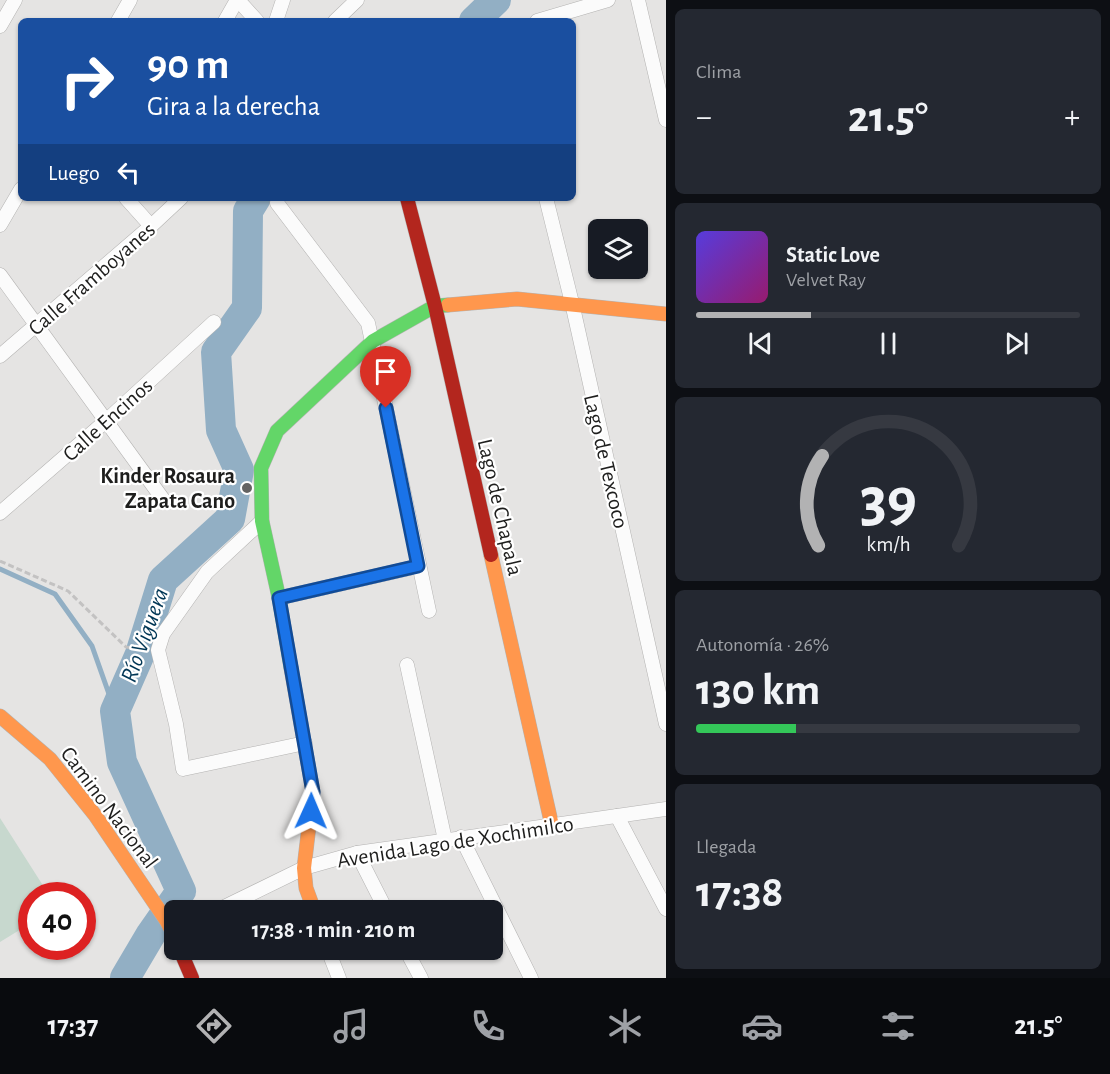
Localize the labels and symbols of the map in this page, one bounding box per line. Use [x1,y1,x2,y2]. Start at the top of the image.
street label: Calle Framboyanes [24,218,159,339]
pin [360,346,411,408]
street label: Calle Encinos [59,374,157,465]
street label: Lago de Texcoco [580,392,632,530]
street label: Lago de Chapala [474,437,526,578]
place label: Kinder Rosaura Zapata Cano [100,465,235,512]
marker: Kinder Rosaura Zapata Cano [240,481,254,495]
water label: Río Viguera [117,585,173,686]
street label: Camino Nacional [56,743,162,873]
position arrow [279,779,343,843]
street label: Avenida Lago de Xochimilco [335,812,575,872]
speed limit sign: 40 [18,882,96,960]

